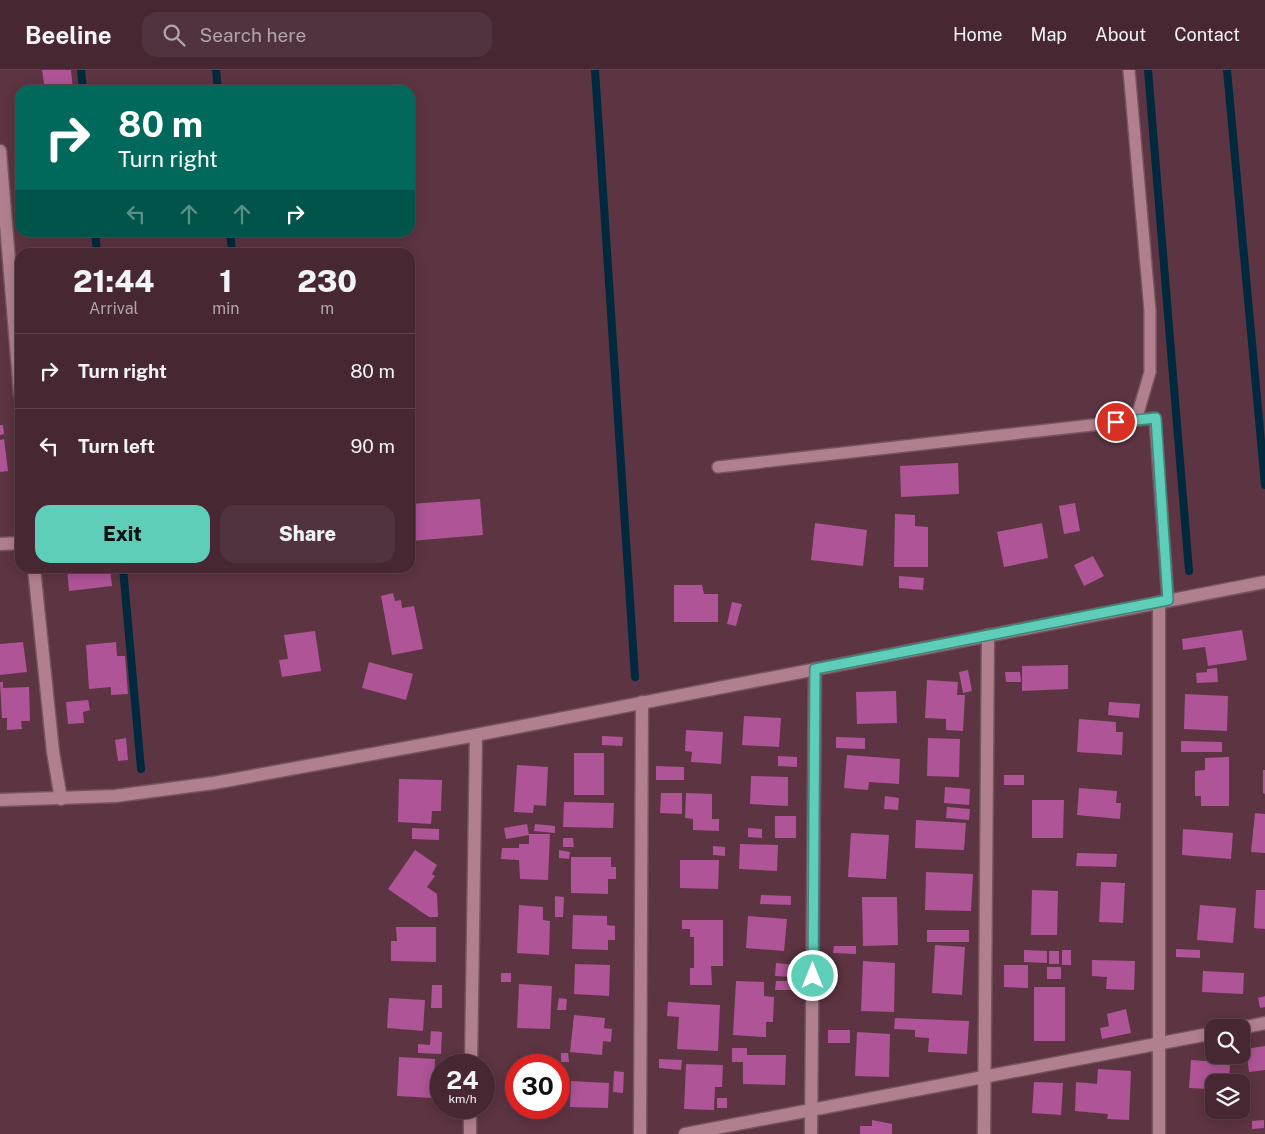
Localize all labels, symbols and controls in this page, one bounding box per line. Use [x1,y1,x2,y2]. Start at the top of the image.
search box [142,12,492,57]
text: Beeline [25,21,112,49]
icon: search [160,21,188,49]
text: Search here [200,24,306,46]
text: Home [953,24,1003,45]
text: Map [1031,24,1067,45]
text: About [1095,24,1146,45]
text: Contact [1174,24,1240,45]
text: 80 m [118,104,203,145]
icon: right [35,105,100,170]
text: Turn right [118,146,218,172]
icon: left [122,200,150,228]
icon: ahead [175,200,203,228]
icon: ahead [228,200,256,228]
icon: right [281,200,309,228]
text: 21:44 [73,263,154,299]
text: 1 [219,263,232,299]
text: 230 [297,263,357,299]
text: Arrival [89,299,138,318]
text: min [212,299,239,318]
text: m [320,299,334,318]
icon: right [35,357,63,385]
text: Turn right [78,360,167,382]
text: 80 m [350,360,395,382]
pin [1095,401,1137,443]
icon: arrive [1102,408,1130,436]
icon: left [35,432,63,460]
text: Turn left [78,435,155,457]
text: 90 m [351,435,395,457]
button: Exit [35,505,210,563]
button: Share [220,505,395,563]
position arrow [786,949,838,1001]
map controls [1205,1019,1250,1119]
button: search [1205,1019,1250,1064]
speed limit sign: 30 [505,1054,570,1119]
text: 24 [446,1065,479,1095]
button: layers [1205,1074,1250,1119]
text: km/h [448,1092,477,1106]

